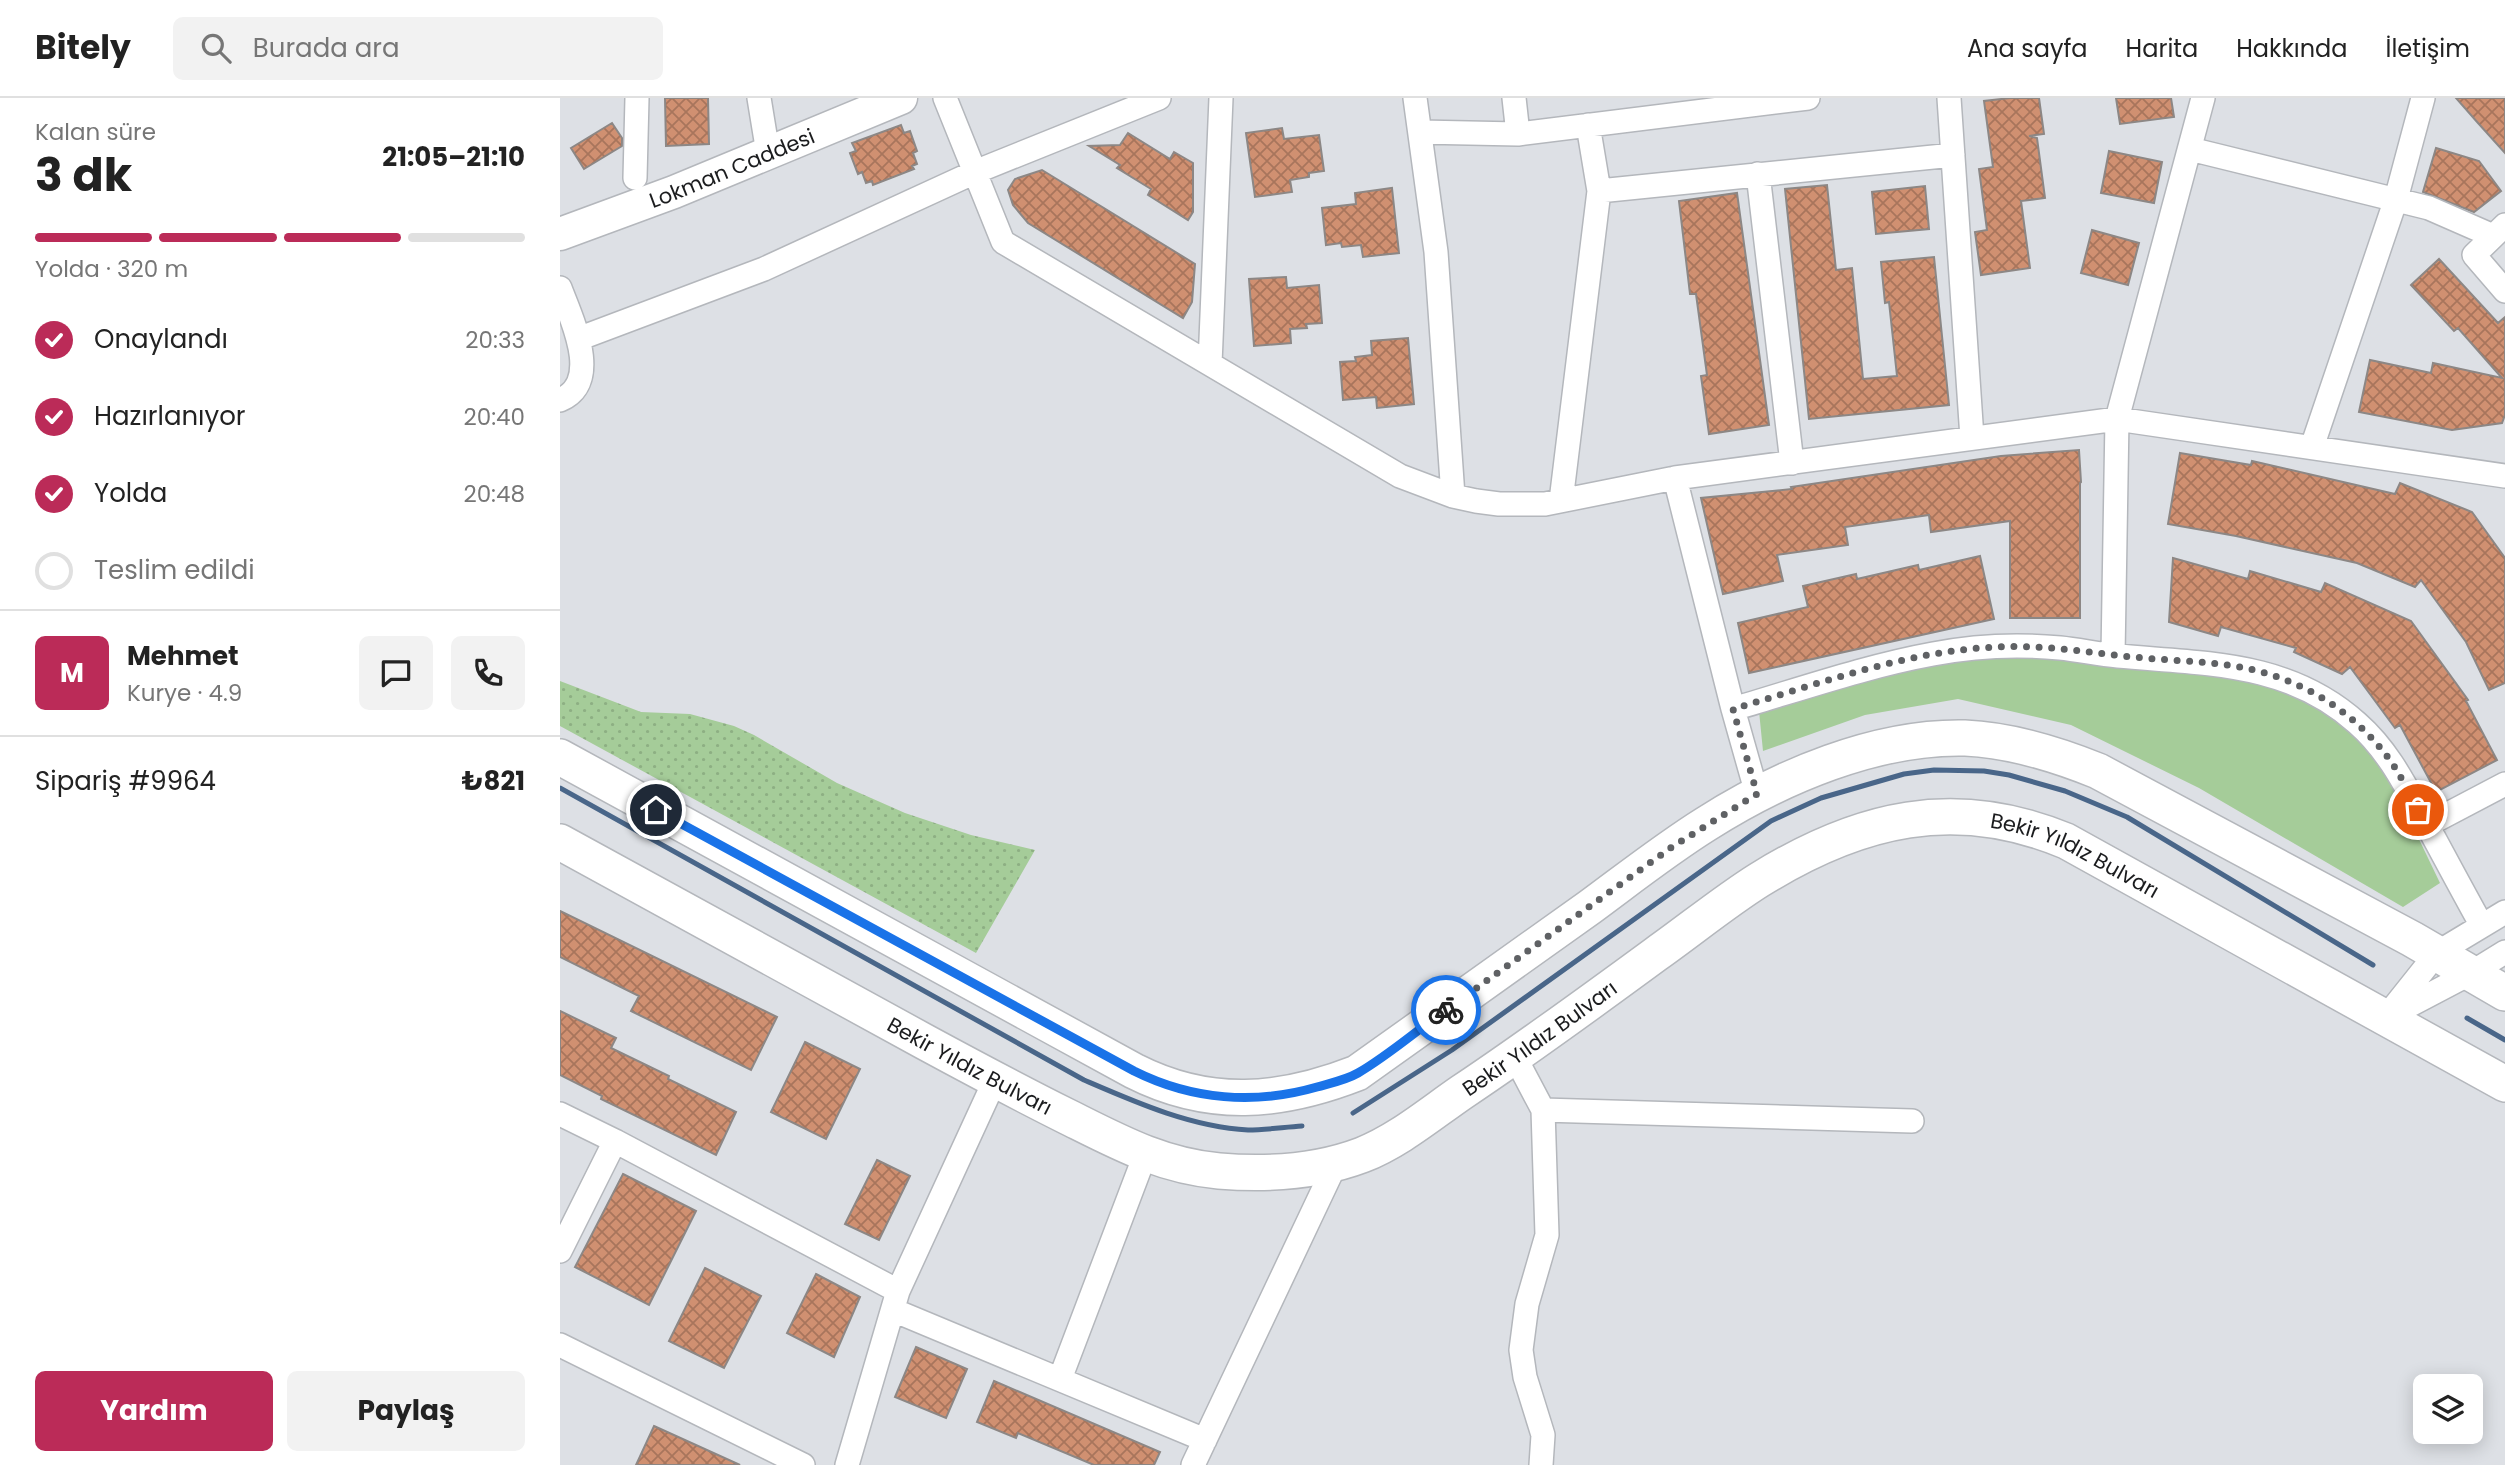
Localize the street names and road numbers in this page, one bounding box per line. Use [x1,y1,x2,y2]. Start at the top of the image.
street label: Lokman Caddesi [645,121,819,214]
street label: Bekir Yıldız Bulvarı [1988,805,2165,904]
street label: Bekir Yıldız Bulvarı [1456,973,1622,1102]
street label: Bekir Yıldız Bulvarı [882,1010,1057,1121]

